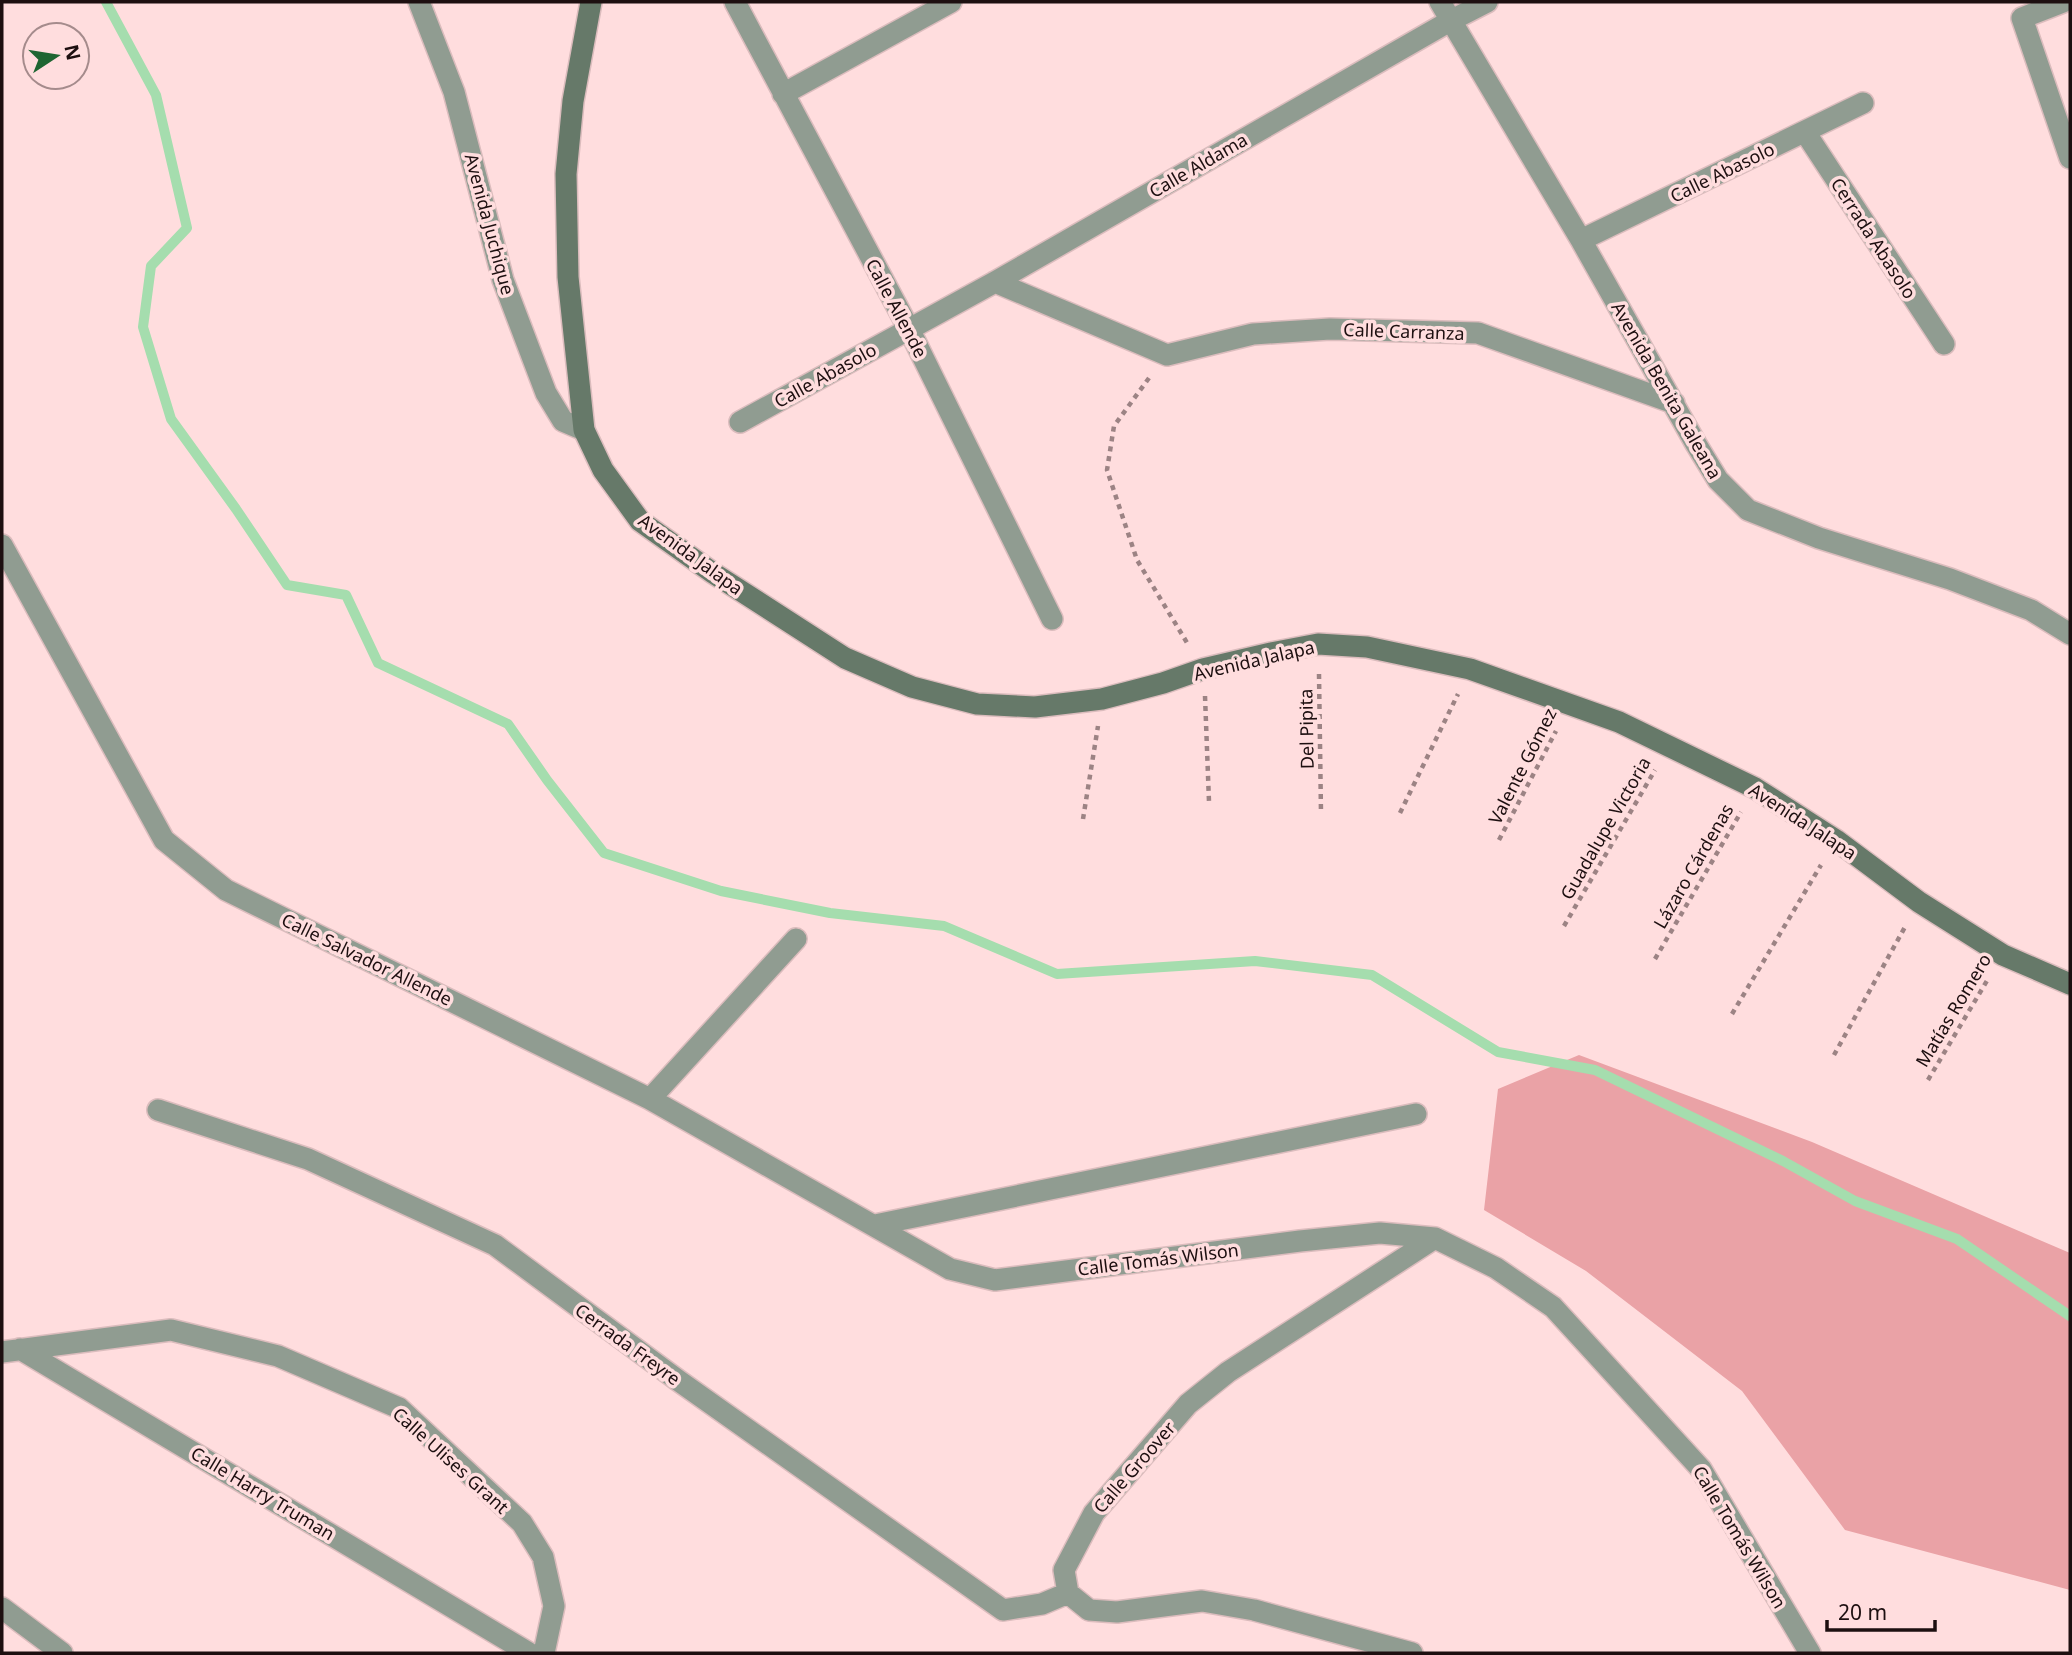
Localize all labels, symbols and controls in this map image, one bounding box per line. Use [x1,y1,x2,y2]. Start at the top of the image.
north arrow [21,21,91,91]
text: N [58,42,87,63]
street label: Calle Aldama [1144,127,1252,203]
street label: Calle Abasolo [1666,136,1778,208]
street label: Avenida Juchique [460,151,520,297]
street label: Cerrada Abasolo [1826,173,1922,303]
street label: Calle Allende [861,254,933,362]
street label: Avenida Benita Galeana [1606,297,1728,483]
street label: Calle Carranza [1343,317,1465,345]
street label: Calle Abasolo [770,337,880,413]
street label: Avenida Jalapa [634,508,748,600]
street label: Avenida Jalapa [1191,634,1317,686]
street label: Del Pipita [1293,689,1319,769]
street label: Valente Gómez [1482,704,1562,828]
street label: Guadalupe Victoria [1554,752,1656,904]
street label: Avenida Jalapa [1745,777,1861,865]
street label: Lázaro Cárdenas [1648,799,1738,933]
street label: Calle Salvador Allende [278,907,456,1011]
street label: Matías Romero [1910,949,1996,1071]
street label: Calle Tomás Wilson [1076,1237,1240,1281]
street label: Cerrada Freyre [571,1298,685,1390]
street label: Calle Ulises Grant [388,1402,514,1519]
street label: Calle Groover [1088,1416,1181,1518]
street label: Calle Harry Truman [187,1441,339,1545]
street label: Calle Tomás Wilson [1688,1461,1792,1613]
scale bar [1827,1588,1936,1632]
text: 20 m [1838,1598,1887,1626]

